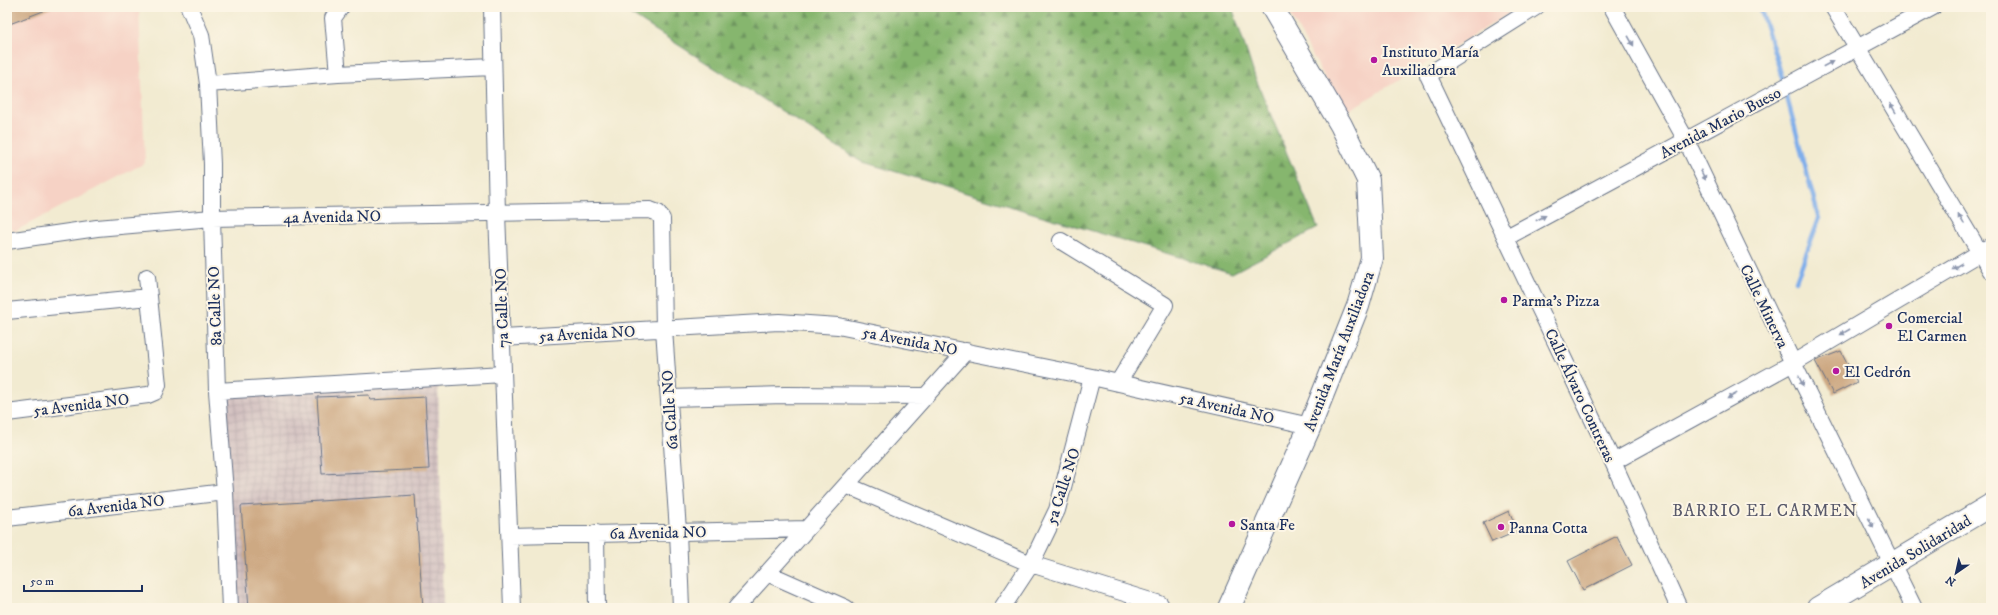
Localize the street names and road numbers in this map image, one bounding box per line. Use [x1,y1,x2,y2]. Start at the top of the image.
street label: Avenida Mario Bueso [1656,82,1785,163]
street label: 4a Avenida NO [283,206,381,228]
street label: Calle Minerva [1735,261,1793,352]
street label: 8a Calle NO [204,266,226,346]
street label: 7a Calle NO [491,268,513,348]
street label: Avenida María Auxiliadora [1299,268,1379,434]
street label: 5a Avenida NO [538,321,636,347]
street label: 5a Avenida NO [860,322,959,360]
street label: Calle Álvaro Contreras [1540,325,1620,466]
street label: 6a Calle NO [657,369,683,450]
street label: 5a Avenida NO [1177,387,1276,429]
street label: 5a Avenida NO [32,389,130,421]
street label: 5a Calle NO [1041,445,1085,527]
street label: 6a Avenida NO [67,490,166,522]
street label: Avenida Solidaridad [1856,511,1975,593]
street label: 6a Avenida NO [609,522,707,544]

